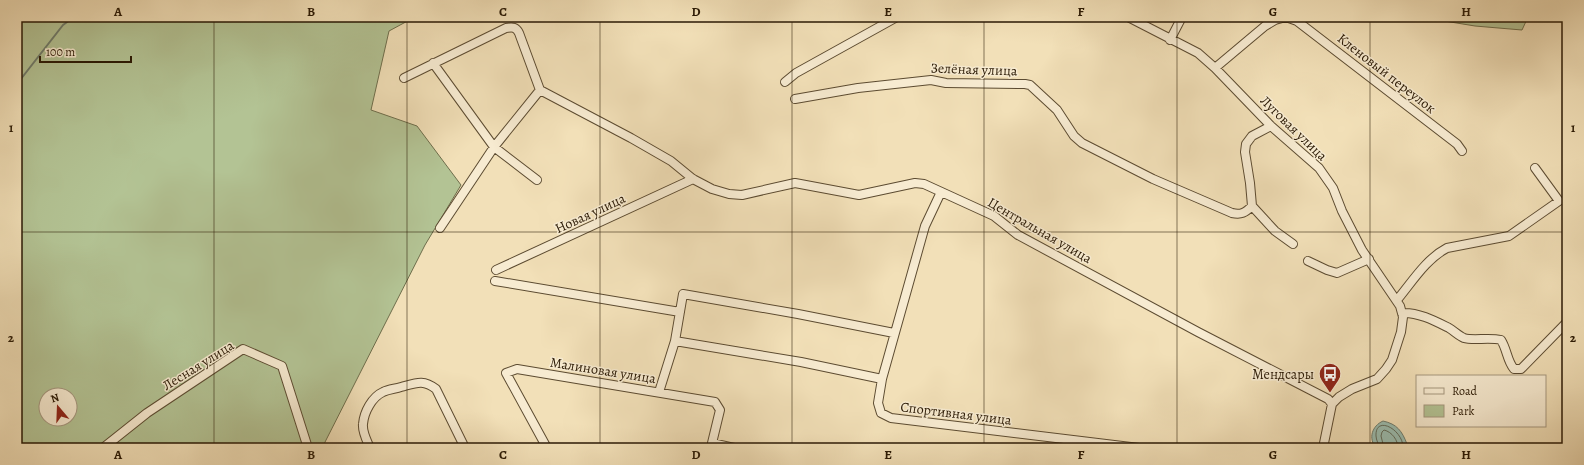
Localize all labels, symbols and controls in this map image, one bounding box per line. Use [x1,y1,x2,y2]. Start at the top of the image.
text: A [113,3,123,20]
text: B [307,3,315,20]
text: C [499,3,507,20]
text: D [691,3,701,20]
text: E [884,3,892,20]
text: F [1078,3,1085,20]
text: G [1269,3,1277,20]
text: H [1461,3,1471,20]
street label: Кленовый переулок [1333,29,1440,118]
scale bar [40,38,131,64]
text: 100 m [46,44,75,60]
street label: Зелёная улица [930,58,1018,81]
street label: Луговая улица [1256,92,1332,166]
text: 1 [9,119,14,136]
text: 1 [1571,119,1576,136]
street label: Новая улица [552,189,629,238]
street label: Центральная улица [984,193,1096,268]
text: 2 [8,329,15,346]
text: 2 [1570,329,1577,346]
street label: Лесная улица [159,336,238,395]
street label: Малиновая улица [549,353,658,388]
bus stop icon: Мендсары [1317,361,1343,394]
place label: Мендсары [1252,365,1314,384]
legend [1416,375,1546,427]
text: Road [1452,383,1478,399]
north arrow [38,387,78,427]
text: N [49,390,61,406]
street label: Спортивная улица [899,397,1013,430]
text: Park [1452,403,1475,419]
text: A [113,446,123,463]
text: B [307,446,315,463]
text: C [499,446,507,463]
text: D [691,446,701,463]
text: E [884,446,892,463]
text: F [1078,446,1085,463]
text: G [1269,446,1277,463]
text: H [1461,446,1471,463]

